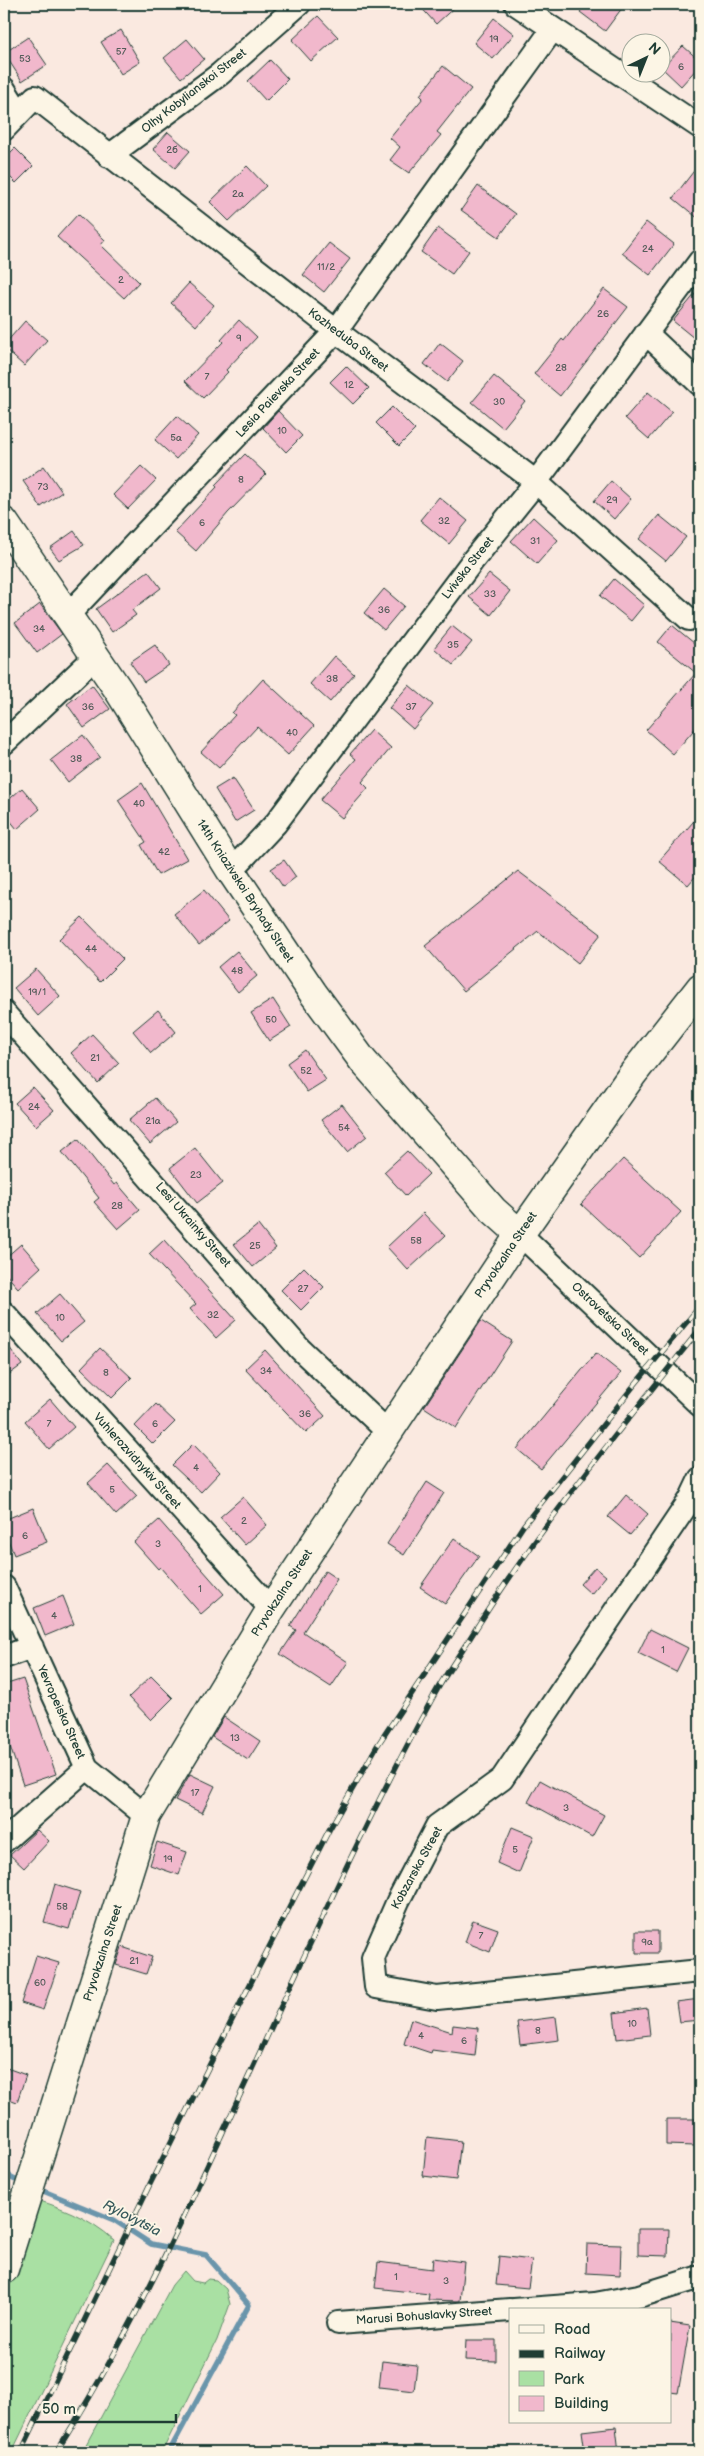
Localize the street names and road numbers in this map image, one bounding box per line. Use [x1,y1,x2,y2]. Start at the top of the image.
street label: Olhy Kobylianskoi Street [139,45,250,137]
street label: Kozheduba Street [305,305,391,375]
street label: Lesia Paievska Street [233,345,323,441]
street label: Lvivska Street [439,534,497,602]
street label: 14th Kniazivskoi Bryhady Street [193,817,297,966]
street label: Lesi Ukrainky Street [152,1180,234,1271]
street label: Pryvokzalna Street [472,1209,541,1301]
street label: Ostrovetska Street [568,1279,652,1359]
street label: Vuhlerozvidnykiv Street [90,1410,184,1512]
street label: Pryvokzalna Street [248,1546,316,1639]
street label: Yevropeiska Street [33,1662,89,1761]
street label: Kobzarska Street [388,1824,446,1912]
street label: Pryvokzalna Street [80,1902,126,2003]
street label: Marusi Bohuslavky Street [356,2304,493,2328]

